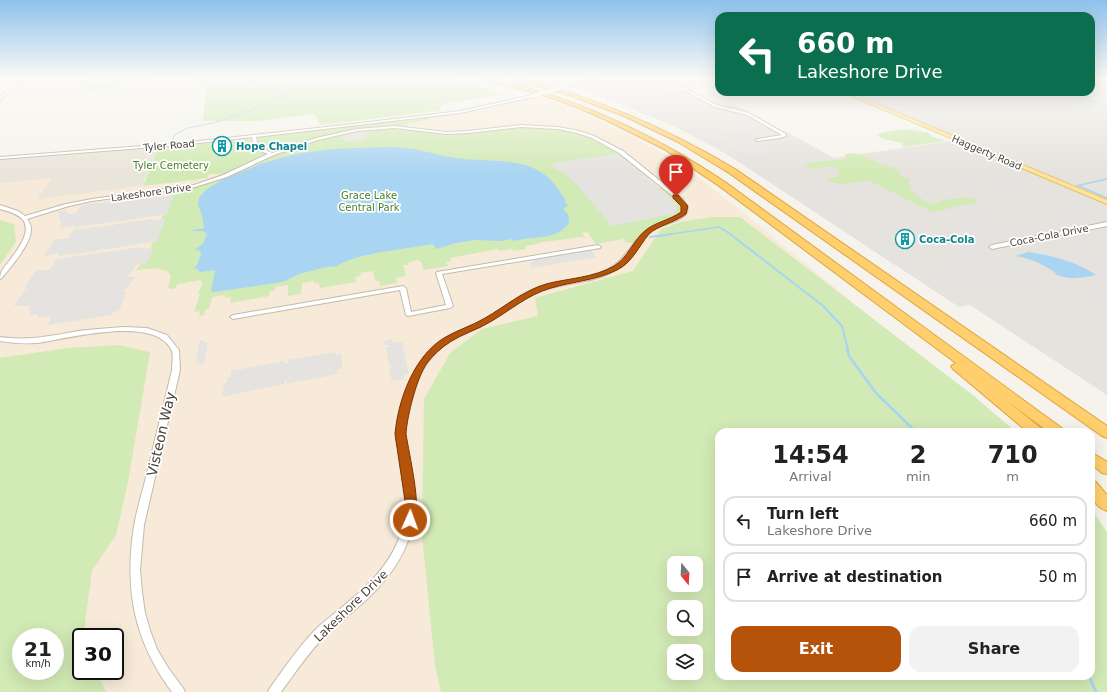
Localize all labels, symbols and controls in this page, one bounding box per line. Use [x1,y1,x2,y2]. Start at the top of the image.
text: 660 m [797,27,894,60]
icon: left [731,28,783,80]
text: Lakeshore Drive [797,61,943,82]
street label: Haggerty Road [950,133,1023,172]
building icon: Hope Chapel [211,135,233,157]
street label: Tyler Road [142,138,195,153]
place label: Hope Chapel [236,141,307,152]
pin [659,155,693,196]
park label: Tyler Cemetery [132,160,209,171]
icon: arrive [665,161,687,183]
street label: Lakeshore Drive [110,181,192,204]
park label: Grace Lake Central Park [338,190,400,213]
street label: Coca-Cola Drive [1009,222,1090,249]
building icon: Coca-Cola [894,228,916,250]
place label: Coca-Cola [919,234,974,245]
street label: Visteon Way [144,390,178,478]
text: 14:54 [772,441,849,469]
text: 2 [910,441,926,469]
text: 710 [988,441,1038,469]
text: Arrival [789,469,832,484]
text: min [906,469,930,484]
text: m [1006,469,1019,484]
position arrow [389,499,431,541]
text: Turn left [767,505,839,523]
icon: left [733,510,755,532]
text: 660 m [1029,512,1077,530]
text: Lakeshore Drive [767,523,872,538]
north arrow [667,556,703,592]
map controls [667,556,703,680]
icon: arrive [733,566,755,588]
street label: Lakeshore Drive [311,567,391,645]
text: Arrive at destination [767,568,942,586]
text: 50 m [1039,568,1077,586]
button: search [667,600,703,636]
button: Exit [731,626,901,672]
button: Share [909,626,1079,672]
speed limit sign: 30 [72,628,124,680]
text: 21 [24,637,52,661]
button: layers [667,644,703,680]
text: km/h [25,658,51,669]

